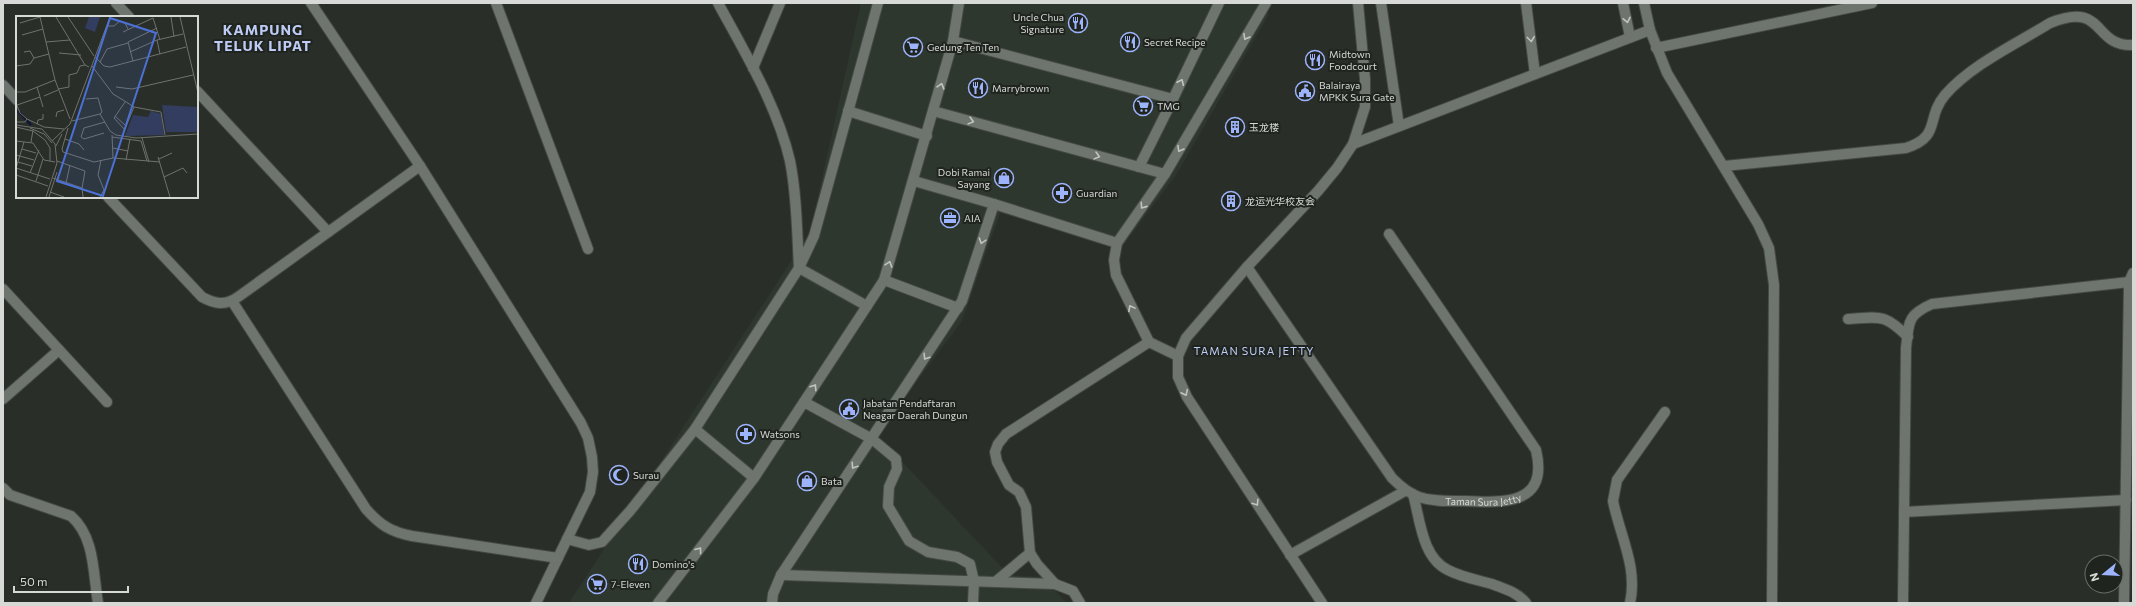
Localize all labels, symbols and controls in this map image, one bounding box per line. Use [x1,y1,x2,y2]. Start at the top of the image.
place label: Uncle Chua Signature [1013,11,1064,35]
restaurant icon: Uncle Chua Signature [1067,12,1089,34]
inset map [16,16,198,198]
one-way arrow [1622,17,1630,23]
district label: KAMPUNG TELUK LIPAT [214,21,312,54]
restaurant icon: Secret Recipe [1119,31,1141,53]
one-way arrow [1243,33,1250,40]
supermarket icon: Gedung Ten Ten [902,36,924,58]
place label: Secret Recipe [1144,36,1205,48]
one-way arrow [1526,36,1535,42]
place label: Gedung Ten Ten [927,41,999,53]
place label: Midtown Foodcourt [1329,48,1377,72]
restaurant icon: Midtown Foodcourt [1304,49,1326,71]
restaurant icon: Marrybrown [967,77,989,99]
one-way arrow [1176,79,1184,87]
place label: Balairaya MPKK Sura Gate [1319,79,1395,103]
public building icon: Balairaya MPKK Sura Gate [1294,80,1316,102]
one-way arrow [936,82,945,89]
place label: Marrybrown [992,82,1049,94]
supermarket icon: TMG [1132,95,1154,117]
place label: TMG [1157,100,1180,112]
one-way arrow [967,116,974,125]
building icon: 玉龙楼 [1224,116,1246,138]
place label: 玉龙楼 [1249,121,1279,133]
one-way arrow [1178,145,1185,152]
one-way arrow [1093,151,1100,159]
place label: Dobi Ramai Sayang [938,166,991,190]
shop icon: Dobi Ramai Sayang [993,167,1015,189]
pharmacy icon: Guardian [1051,182,1073,204]
place label: Guardian [1076,187,1117,199]
building icon: 龙运光华校友会 [1220,190,1242,212]
place label: 龙运光华校友会 [1245,195,1315,207]
one-way arrow [1141,202,1148,209]
office icon: AIA [939,207,961,229]
place label: AIA [964,212,981,224]
one-way arrow [978,238,987,245]
one-way arrow [884,261,893,268]
one-way arrow [1128,304,1136,312]
district label: TAMAN SURA JETTY [1194,344,1314,358]
one-way arrow [923,353,931,360]
one-way arrow [809,384,816,391]
one-way arrow [1181,389,1188,397]
place label: Jabatan Pendaftaran Neagar Daerah Dungun [863,397,968,421]
public building icon: Jabatan Pendaftaran Neagar Daerah Dungun [838,398,860,420]
pharmacy icon: Watsons [735,423,757,445]
place label: Watsons [760,428,800,440]
one-way arrow [852,461,859,468]
mosque icon: Surau [608,464,630,486]
place label: Surau [633,469,659,481]
shop icon: Bata [796,470,818,492]
place label: Bata [821,475,842,487]
street label: Taman Sura Jetty [1445,491,1523,508]
one-way arrow [1251,499,1259,506]
one-way arrow [694,547,701,554]
restaurant icon: Domino's [627,553,649,575]
north arrow [2084,554,2124,594]
place label: Domino's [652,558,695,570]
scale bar [14,568,128,594]
text: N [2087,571,2101,583]
supermarket icon: 7-Eleven [586,573,608,595]
text: 50 m [20,574,48,588]
place label: 7-Eleven [611,578,650,590]

